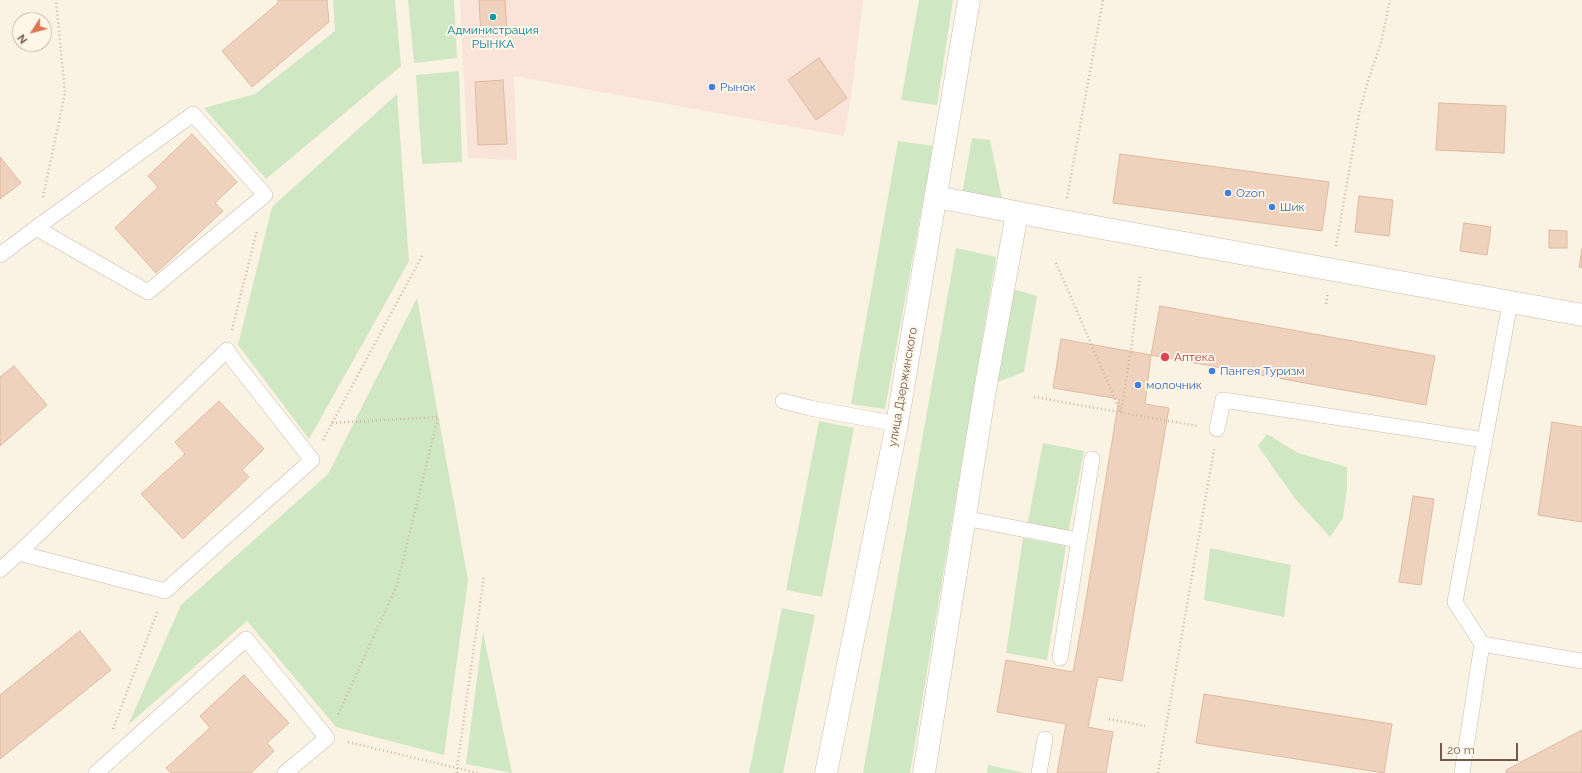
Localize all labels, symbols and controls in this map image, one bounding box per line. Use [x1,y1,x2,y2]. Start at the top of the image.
north arrow [12,12,52,52]
marker: Администрация РЫНКА [488,12,498,22]
place label: Администрация РЫНКА [447,23,539,51]
text: N [15,32,30,46]
place label: Рынок [720,80,756,94]
marker: Рынок [707,82,717,92]
place label: Ozon [1236,186,1265,200]
marker: Ozon [1223,188,1233,198]
place label: Шик [1280,200,1305,214]
marker: Шик [1267,202,1277,212]
street label: улица Дзержинского [885,326,921,448]
place label: Аптека [1174,350,1214,364]
marker: Аптека [1159,351,1171,363]
place label: Пангея Туризм [1220,364,1305,378]
marker: Пангея Туризм [1207,366,1217,376]
place label: молочник [1146,378,1202,392]
marker: молочник [1133,380,1143,390]
scale bar [1442,735,1520,761]
text: 20 m [1447,743,1475,757]

